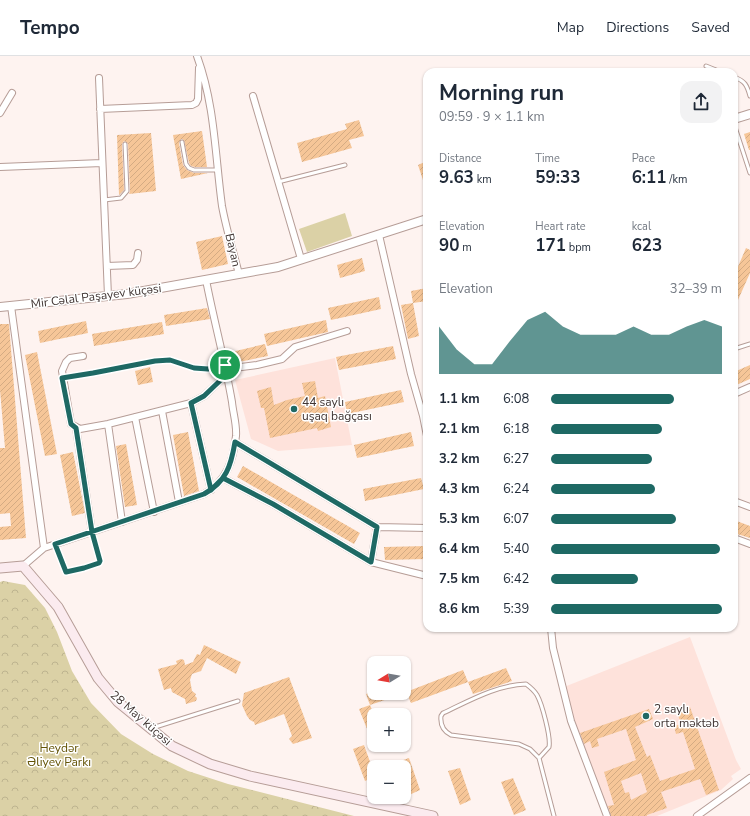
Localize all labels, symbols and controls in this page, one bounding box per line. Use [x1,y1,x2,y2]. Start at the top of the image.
text: Tempo [20,15,80,41]
text: Map [557,18,584,37]
text: Directions [606,18,669,37]
text: Saved [691,18,730,37]
text: Morning run [439,78,564,108]
button: share [680,81,722,123]
text: 09:59 · 9 × 1.1 km [439,108,545,126]
text: Distance [439,151,482,166]
text: Time [535,151,560,166]
text: Pace [632,151,655,166]
text: 9.63 [439,166,474,189]
text: 59:33 [535,166,580,189]
text: 6:11 [632,166,666,189]
text: km [474,172,492,187]
text: /km [666,172,687,187]
text: Elevation [439,219,485,234]
text: Heart rate [535,219,586,234]
text: kcal [632,219,651,234]
street label: Bayan [221,232,245,268]
text: 90 [439,234,459,257]
text: 171 [535,234,566,257]
text: 623 [632,234,662,257]
text: m [459,240,472,255]
text: bpm [566,240,591,255]
street label: Mir Cəlal Paşayev küçəsi [30,280,162,312]
text: Elevation [439,280,493,298]
text: 32–39 m [670,280,722,298]
pin [208,348,242,382]
icon: arrive [214,354,236,376]
text: 1.1 km [439,390,480,408]
text: 6:08 [503,390,529,408]
place label: 44 saylı uşaq bağçası [302,394,372,424]
marker: 44 saylı uşaq bağçası [289,404,299,414]
text: 2.1 km [439,420,480,438]
text: 6:18 [503,420,529,438]
text: 3.2 km [439,450,480,468]
text: 6:27 [503,450,529,468]
text: 4.3 km [439,480,480,498]
text: 6:24 [503,480,529,498]
text: 5.3 km [439,510,480,528]
text: 6:07 [503,510,529,528]
text: 6.4 km [439,540,480,558]
text: 5:40 [503,540,529,558]
text: 7.5 km [439,570,480,588]
text: 6:42 [503,570,529,588]
text: 8.6 km [439,600,480,618]
text: 5:39 [503,600,529,618]
north arrow [367,656,411,700]
map controls [367,656,411,804]
street label: 28 May küçəsi [107,687,175,749]
place label: 2 saylı orta məktəb [654,701,719,731]
button: + [367,708,411,752]
marker: 2 saylı orta məktəb [641,711,651,721]
park label: Heydər Əliyev Parkı [27,740,91,770]
button: − [367,760,411,804]

